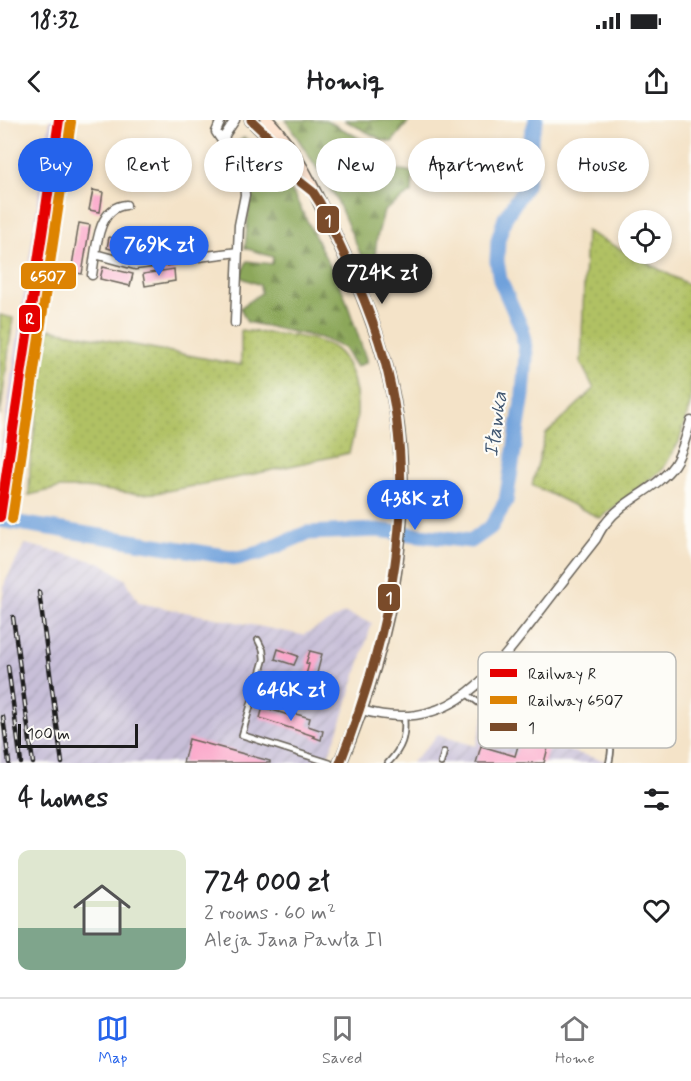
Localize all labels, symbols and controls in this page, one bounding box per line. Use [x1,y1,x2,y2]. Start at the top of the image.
text: 18:32 [30,7,79,35]
text: Homiq [307,64,384,99]
icon: back [18,65,51,98]
icon: share [640,65,673,98]
chip: Buy [18,138,93,192]
chip: Rent [105,138,192,192]
chip: Filters [204,138,304,192]
chip: New [316,138,396,192]
chip: Apartment [408,138,545,192]
chip: House [557,138,649,192]
line badge: 1 [316,205,340,234]
map controls [618,210,672,264]
button: locate [618,210,672,264]
text: 1 [324,211,332,232]
pin: 769K zł [104,226,214,277]
text: 769K zł [124,232,194,259]
pin: 724K zł [327,254,437,305]
text: 724K zł [346,260,418,287]
line badge: 6507 [20,262,77,290]
text: 6507 [30,267,66,288]
line badge: R [18,304,41,333]
text: R [25,309,35,330]
water label: Iławka [478,390,514,459]
pin: 438K zł [360,480,470,531]
text: 438K zł [381,486,449,513]
line badge: 1 [377,583,401,612]
text: 1 [385,588,393,609]
legend [478,652,676,748]
text: Railway R [528,664,596,685]
pin: 646K zł [236,671,346,722]
text: 646K zł [257,677,325,704]
text: Railway 6507 [528,691,624,712]
text: 1 [528,718,535,739]
scale bar [18,721,138,748]
text: 100 m [27,724,70,745]
text: 4 homes [18,782,108,816]
icon: filters [640,783,673,816]
text: 724 000 zł [204,866,330,900]
icon: home [66,874,138,946]
icon: heart [640,894,673,927]
text: 2 rooms · 60 m² [204,900,336,927]
text: Aleja Jana Pawła II [204,927,383,954]
tab: Map [96,1012,129,1069]
tab: Saved [322,1012,362,1069]
tab: Home [555,1012,595,1069]

